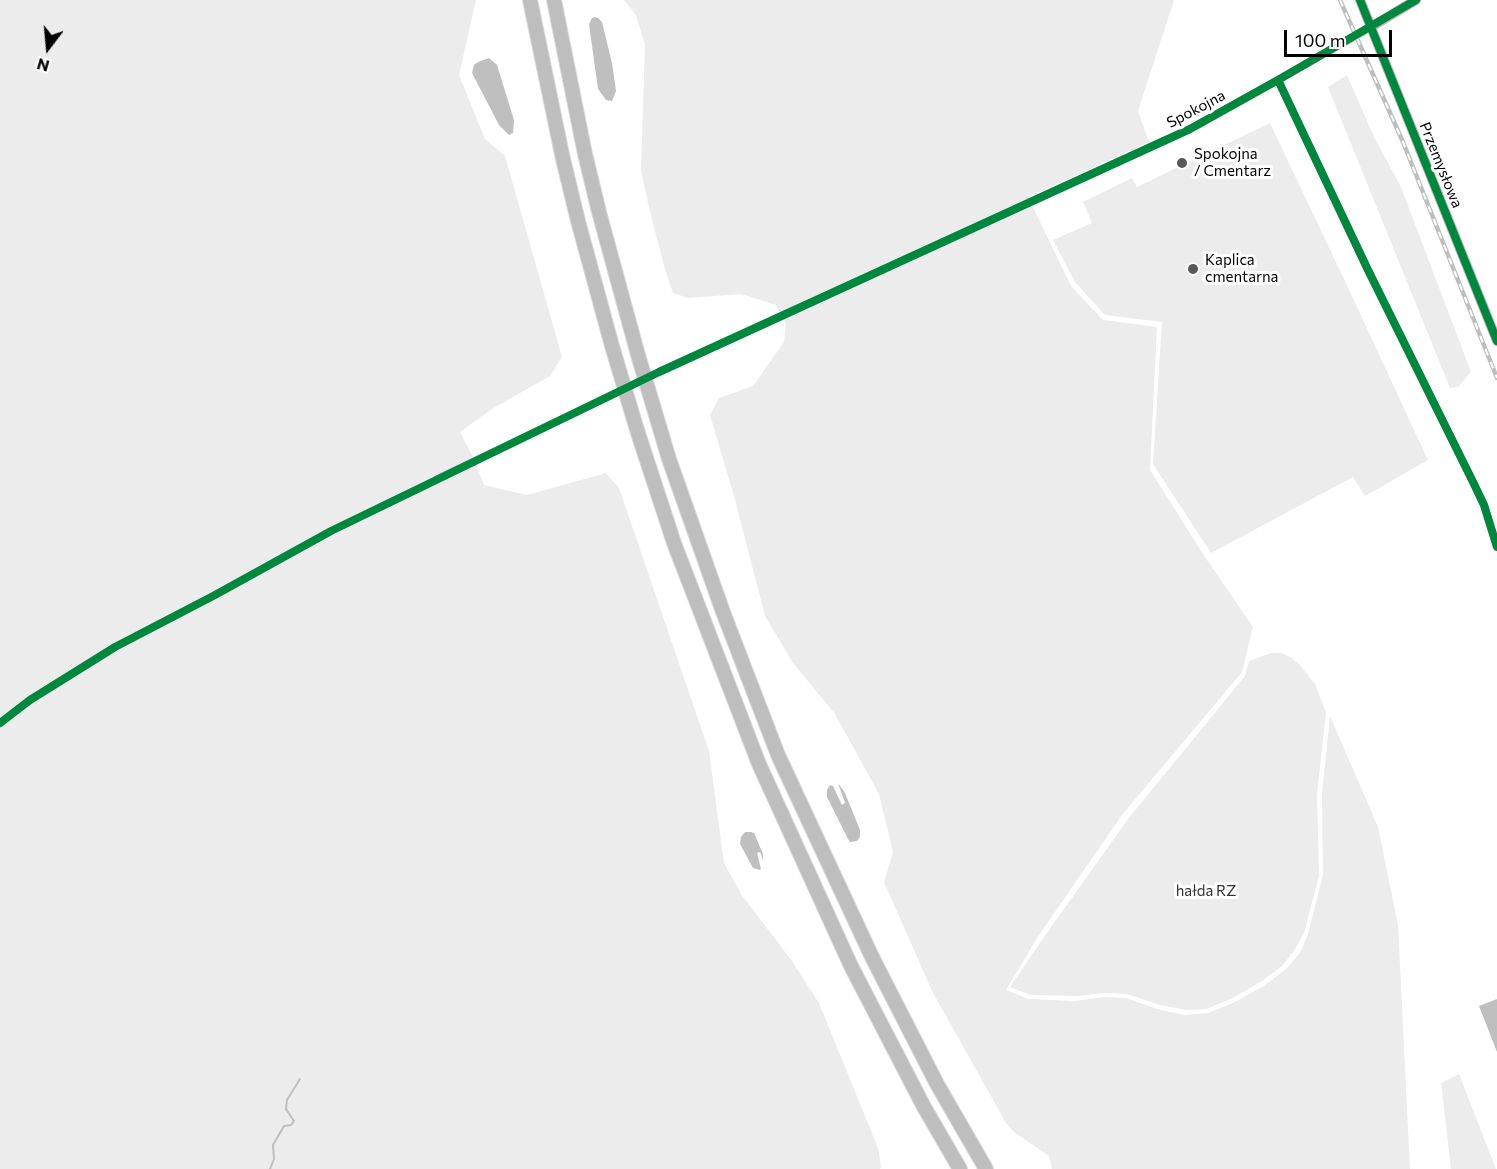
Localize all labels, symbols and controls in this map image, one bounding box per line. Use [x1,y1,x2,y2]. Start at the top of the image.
north arrow [18,18,78,78]
scale bar [1287,18,1395,56]
text: 100 m [1295,29,1345,51]
text: N [35,55,51,77]
street label: Spokojna [1164,86,1228,132]
street label: Przemysłowa [1416,119,1466,211]
place label: Spokojna / Cmentarz [1194,145,1271,180]
marker: Spokojna / Cmentarz [1175,156,1189,170]
place label: Kaplica cmentarna [1205,251,1278,286]
marker: Kaplica cmentarna [1186,262,1200,276]
park label: hałda RZ [1176,882,1236,900]

